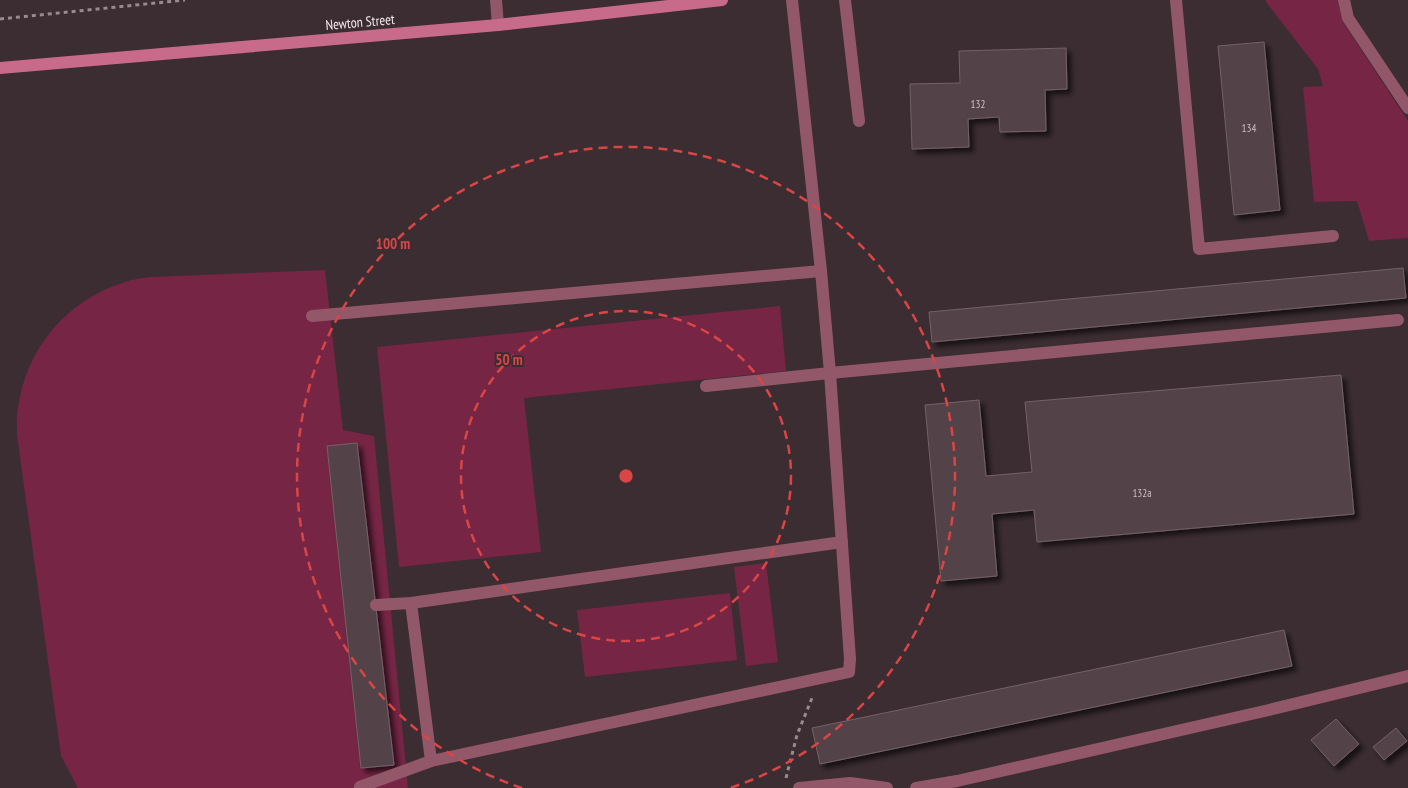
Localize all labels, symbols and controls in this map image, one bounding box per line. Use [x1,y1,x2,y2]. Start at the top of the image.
street label: Newton Street [325,10,395,34]
house number: 132 [971,97,985,111]
house number: 134 [1242,121,1256,135]
text: 100 m [376,234,410,253]
text: 50 m [495,350,523,369]
centre of rings [617,467,635,485]
house number: 132а [1132,486,1152,500]

